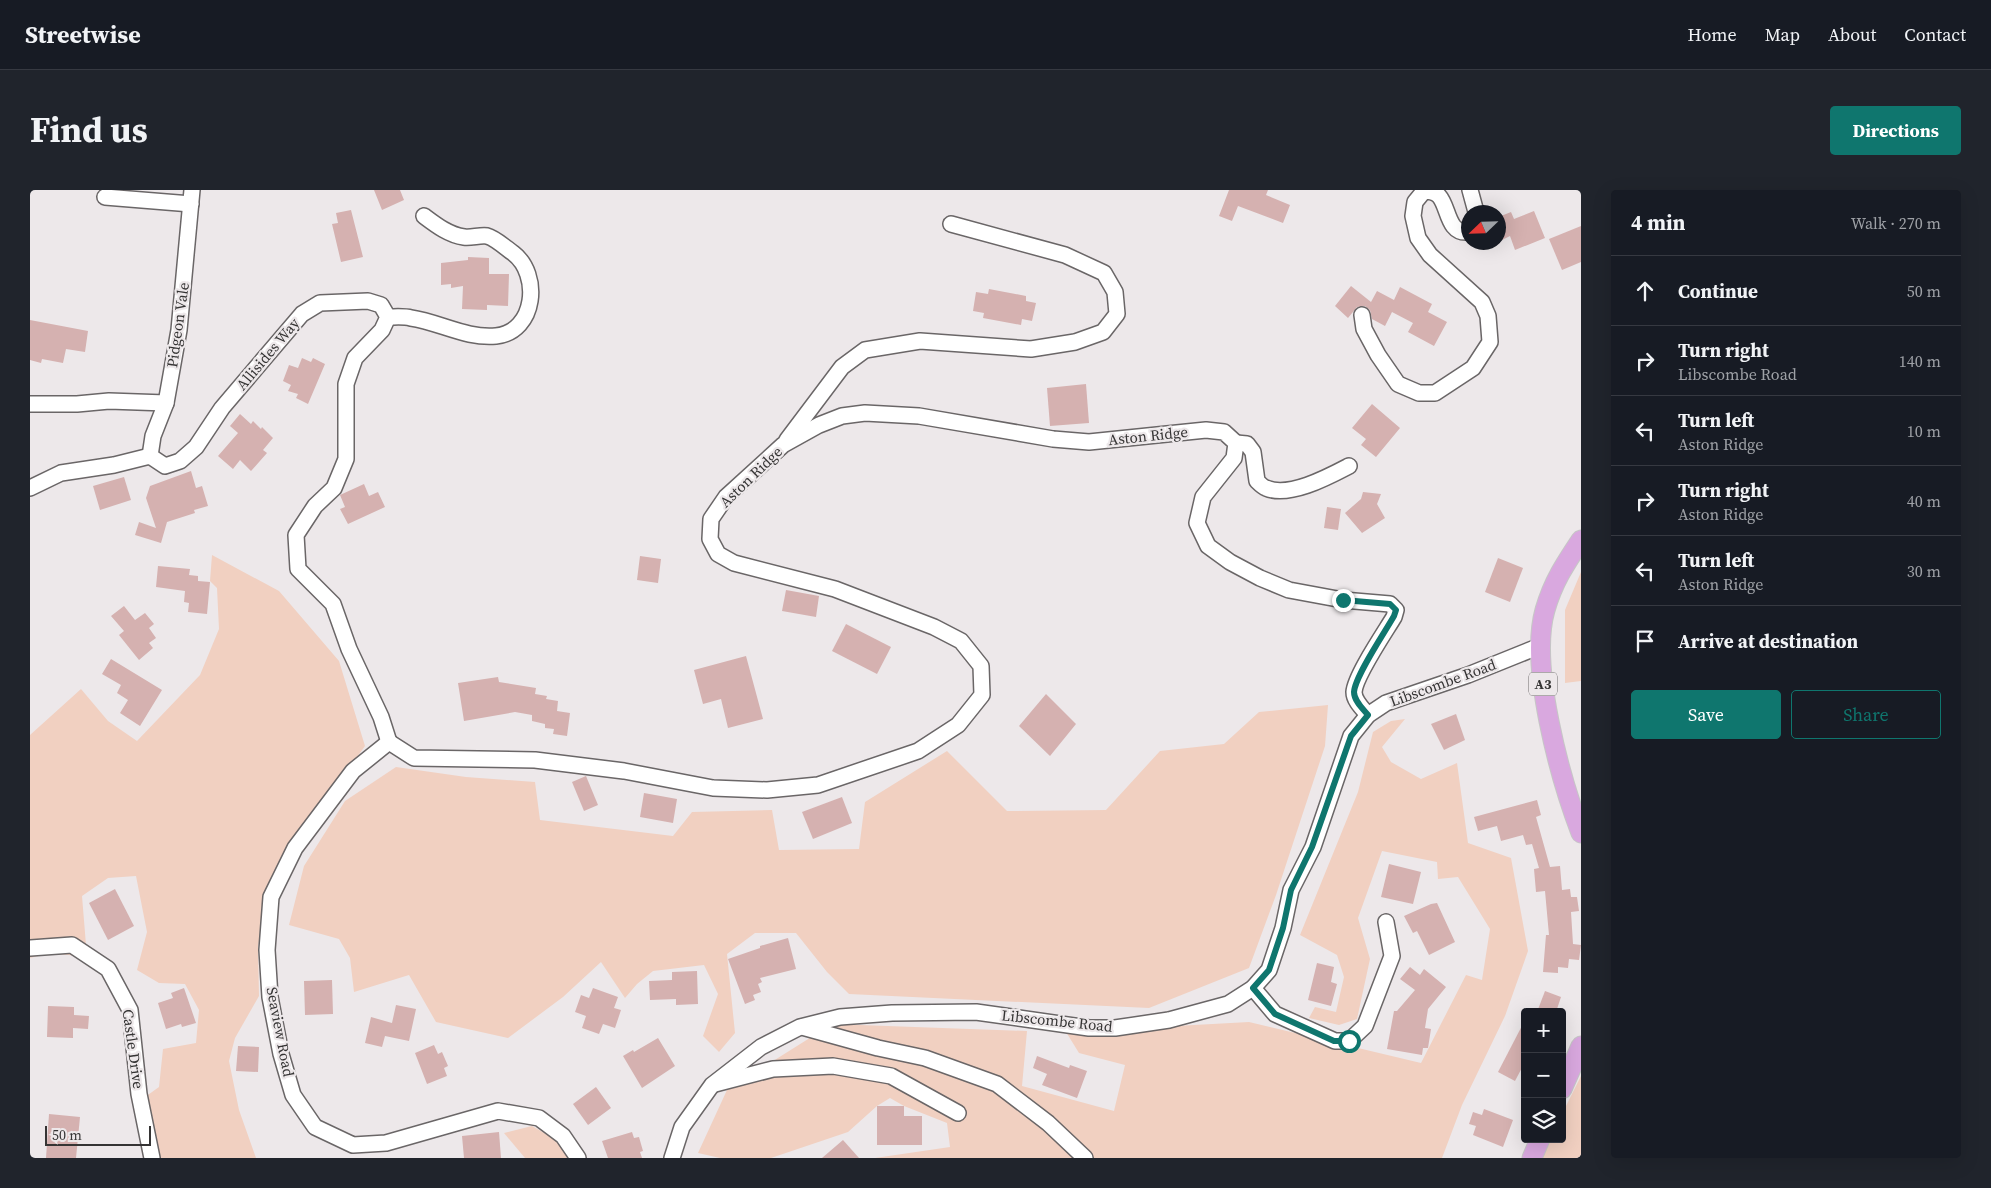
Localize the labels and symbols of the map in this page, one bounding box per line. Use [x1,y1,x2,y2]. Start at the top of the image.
north arrow [1461,205,1506,250]
street label: Pidgeon Vale [161,280,194,369]
street label: Allisides Way [231,313,304,394]
street label: Aston Ridge [1107,421,1189,450]
street label: Aston Ridge [715,441,787,512]
route end [1332,589,1355,612]
street label: Libscombe Road [1387,653,1499,711]
road number: A3 [1529,672,1557,696]
street label: Seaview Road [262,985,300,1079]
street label: Libscombe Road [1001,1004,1114,1037]
street label: Castle Drive [118,1008,150,1090]
route start [1338,1030,1361,1053]
scale bar [45,1123,151,1146]

